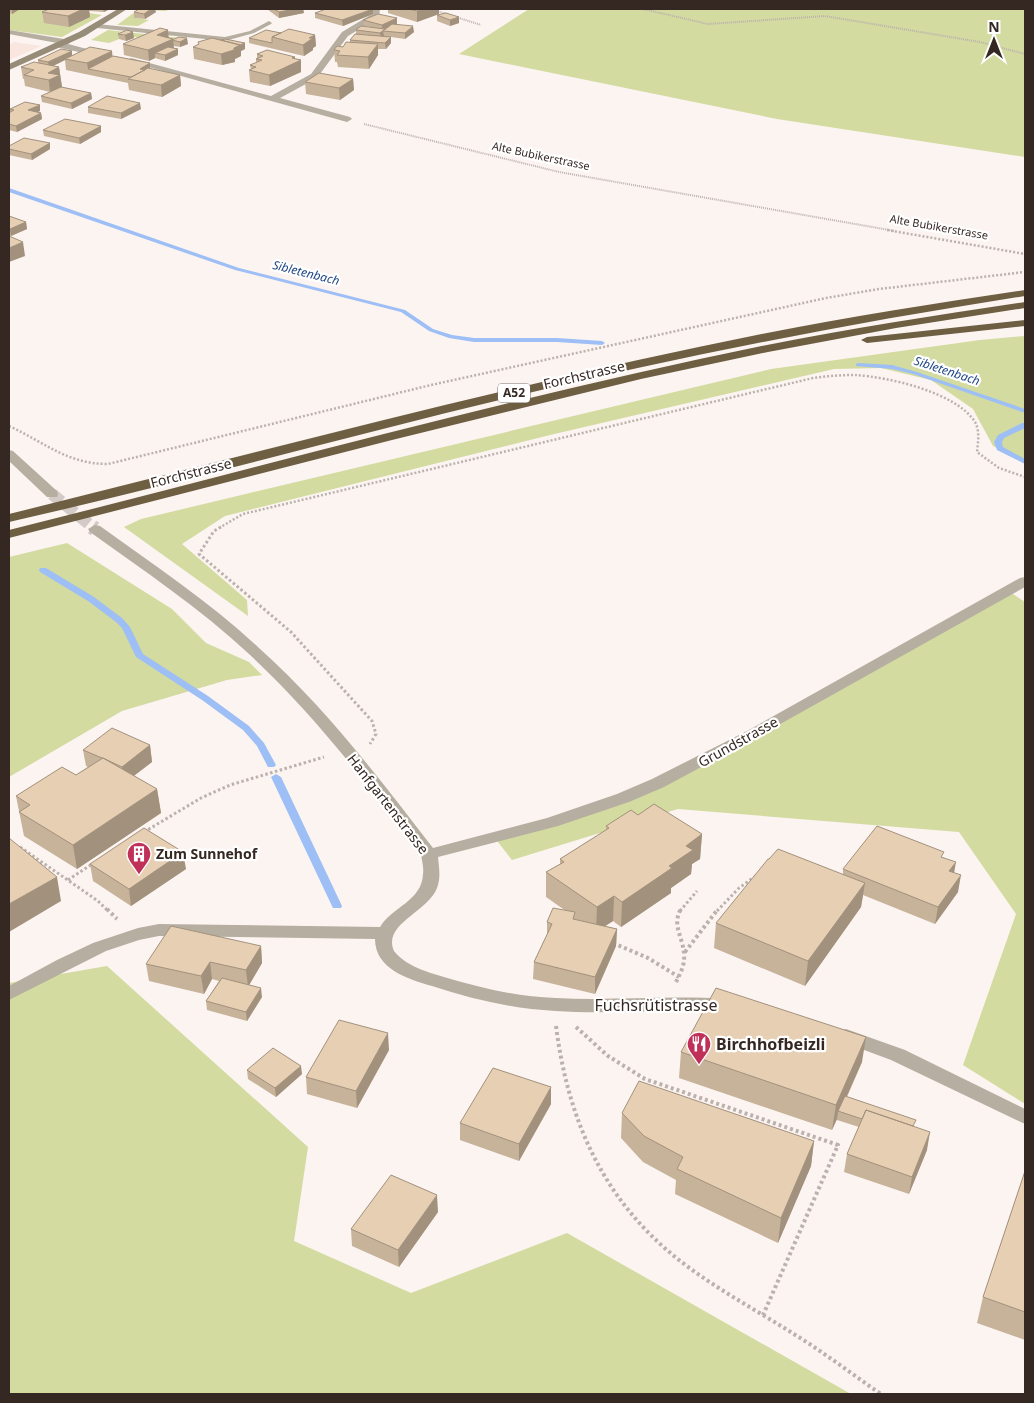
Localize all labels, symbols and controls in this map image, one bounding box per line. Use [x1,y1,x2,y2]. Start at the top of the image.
north arrow [969,15,1019,65]
text: N [988,17,1000,36]
street label: Alte Bubikerstrasse [491,138,591,173]
street label: Alte Bubikerstrasse [889,210,989,243]
water label: Sibletenbach [271,256,341,289]
water label: Sibletenbach [912,352,982,389]
street label: Forchstrasse [541,356,627,393]
road number: A52 [498,383,530,402]
street label: Forchstrasse [148,453,234,492]
street label: Grundstrasse [695,712,781,771]
street label: Hanfgartenstrasse [343,750,433,858]
building icon: Zum Sunnehof [126,841,152,875]
place label: Zum Sunnehof [156,844,259,863]
street label: Fuchsrütistrasse [595,994,717,1016]
restaurant icon: Birchhofbeizli [686,1031,712,1065]
place label: Birchhofbeizli [716,1033,825,1055]

